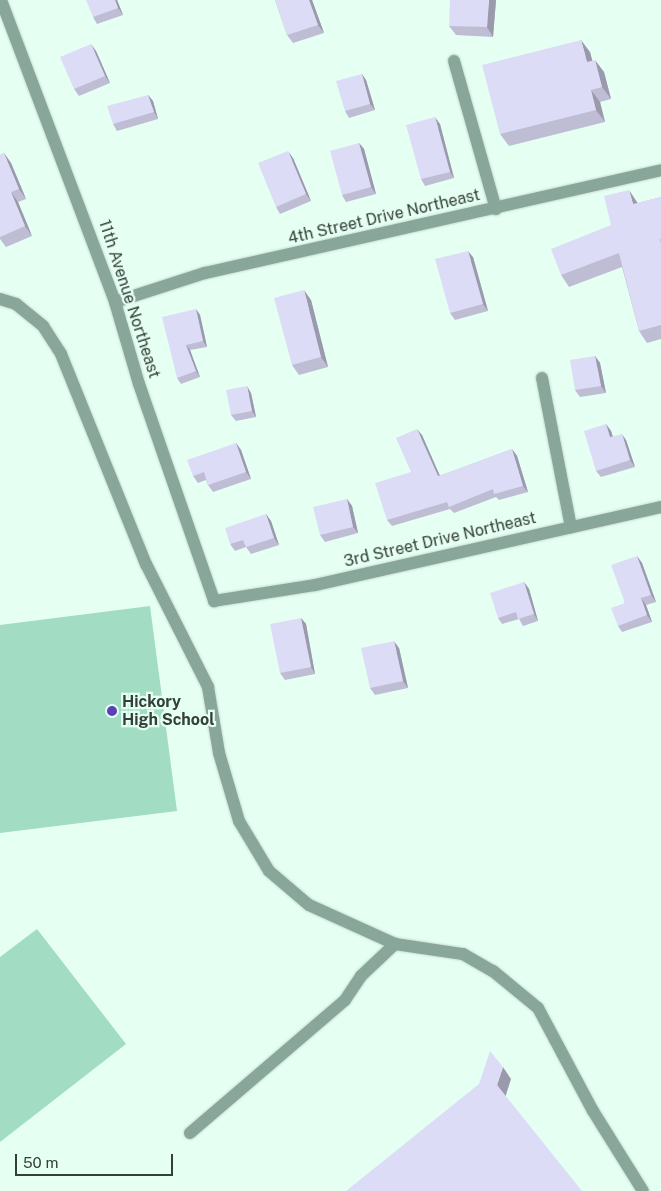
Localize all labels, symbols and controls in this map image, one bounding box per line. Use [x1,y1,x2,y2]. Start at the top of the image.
street label: 4th Street Drive Northeast [286,186,482,248]
street label: 11th Avenue Northeast [94,217,164,381]
street label: 3rd Street Drive Northeast [342,509,538,571]
place label: Hickory High School [122,692,215,730]
marker: Hickory High School [106,705,118,717]
scale bar [18,1144,175,1176]
text: 50 m [23,1154,58,1171]

